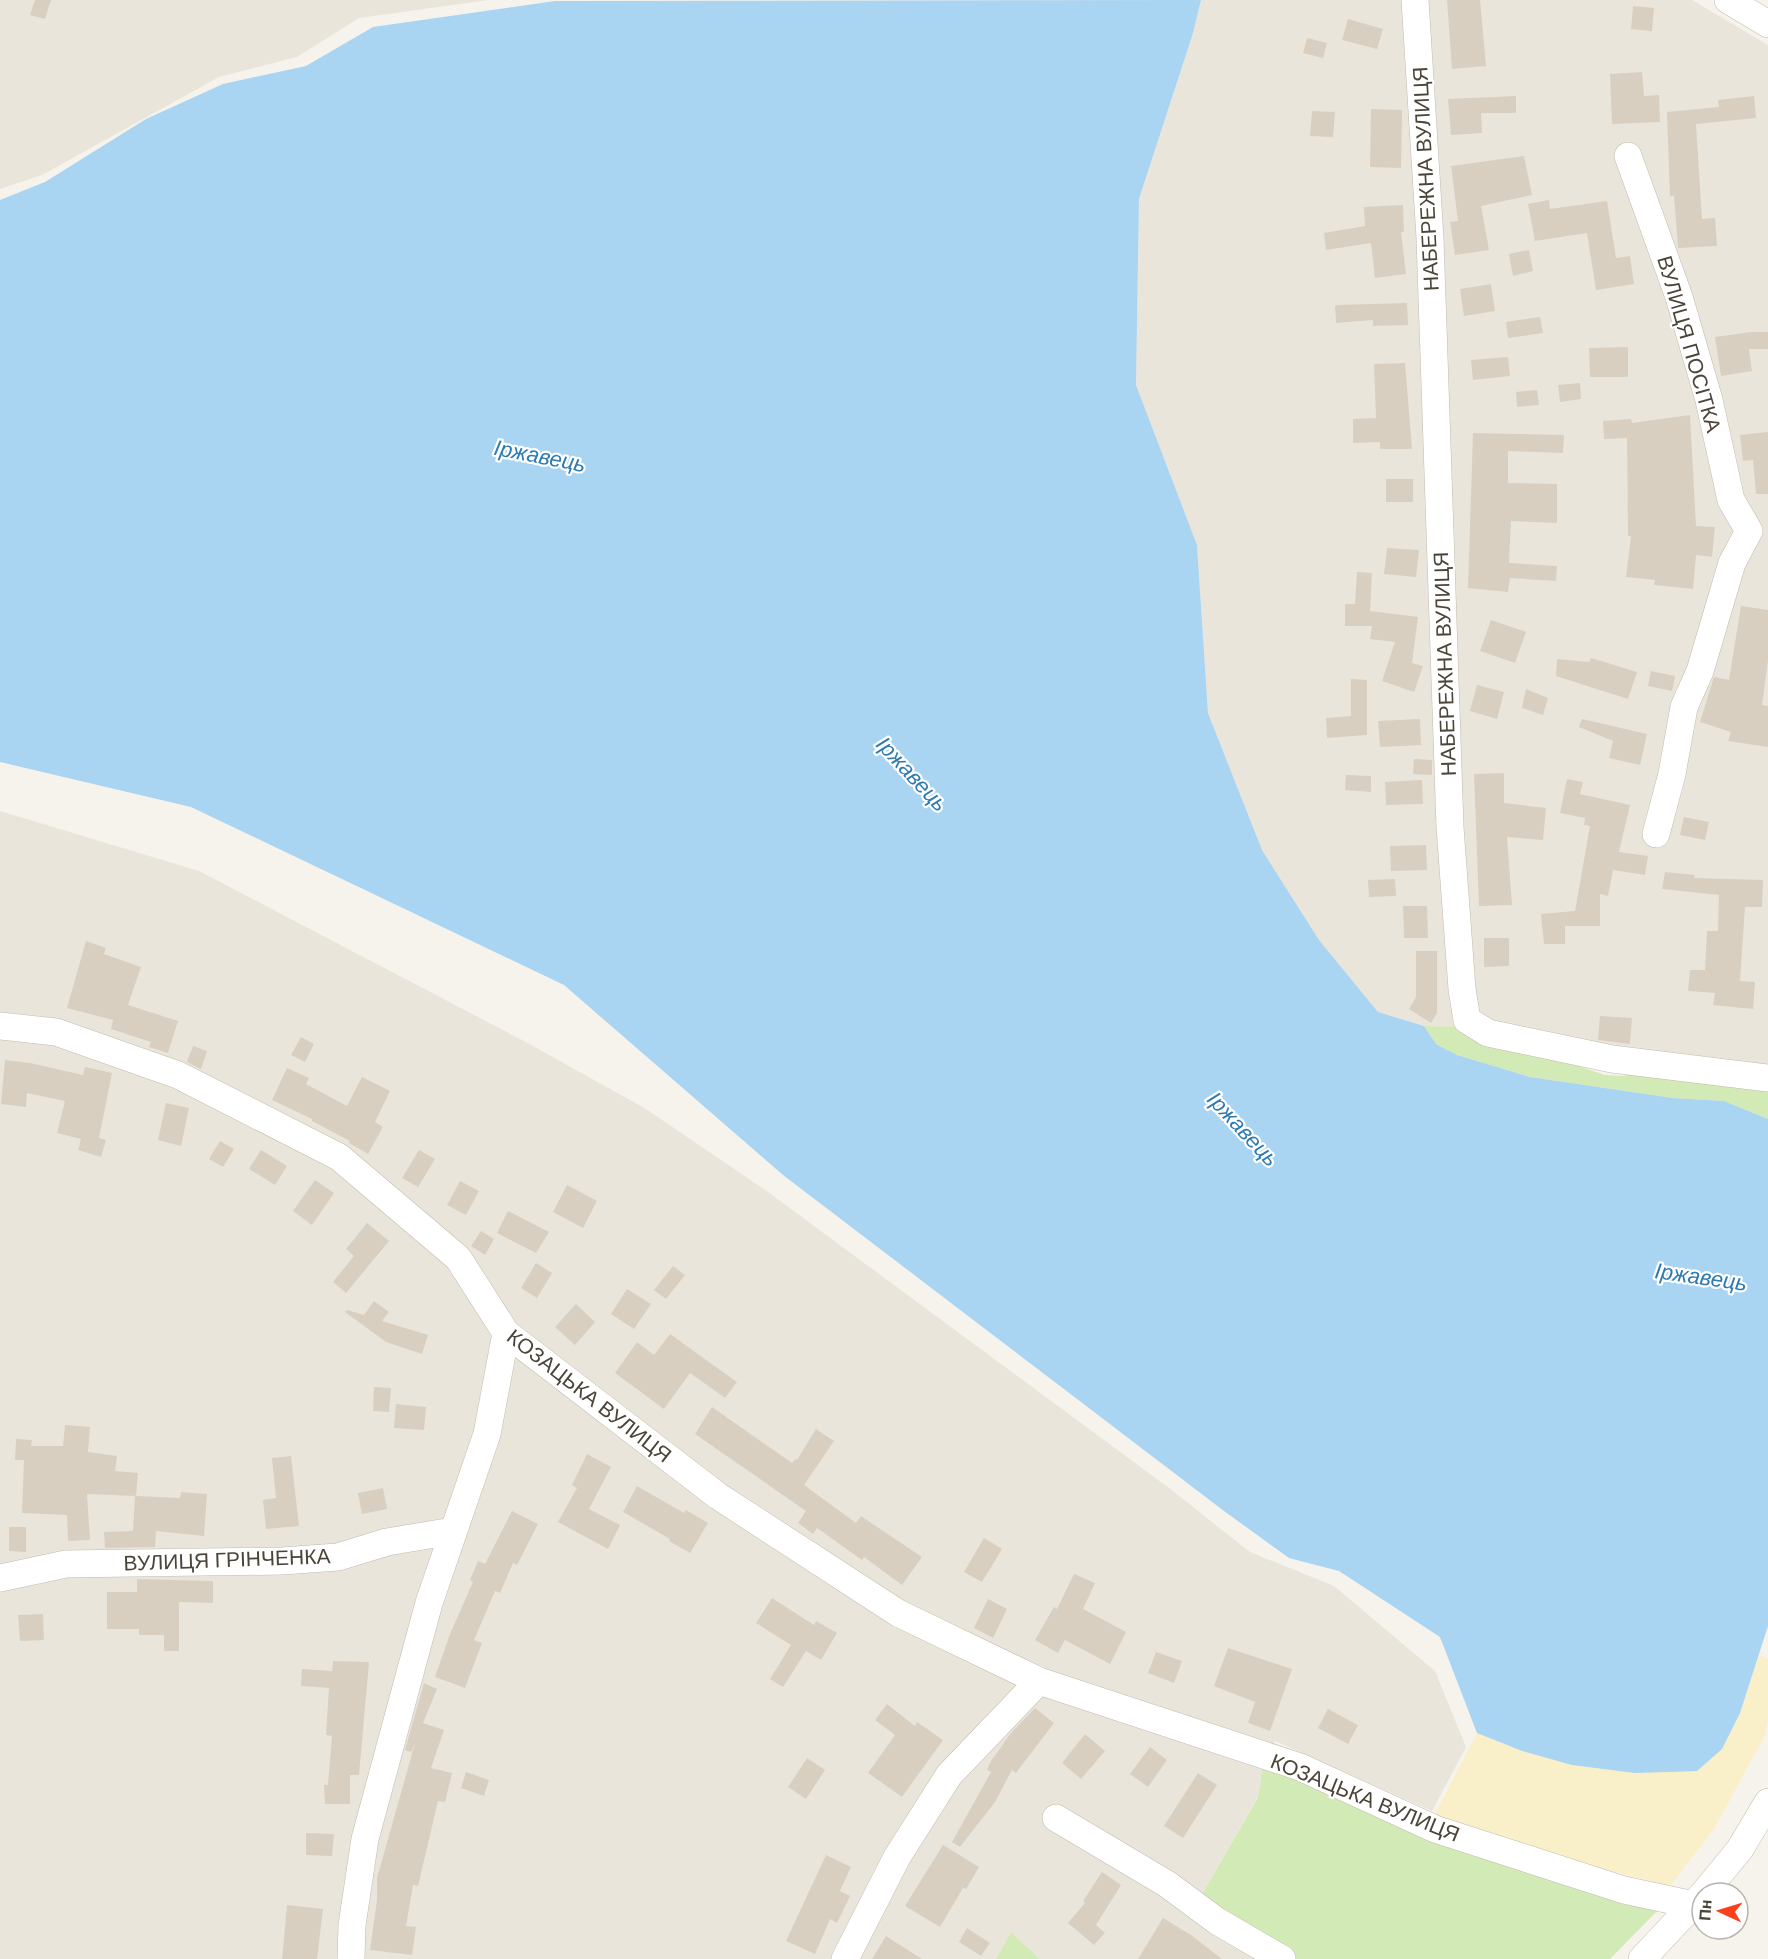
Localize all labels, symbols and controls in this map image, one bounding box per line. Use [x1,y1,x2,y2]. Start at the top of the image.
street label: НАБЕРЕЖНА ВУЛИЦЯ [1406,66,1446,292]
street label: ВУЛИЦЯ ПОСІТКА [1650,252,1728,436]
water label: Іржавець [492,433,588,479]
street label: НАБЕРЕЖНА ВУЛИЦЯ [1427,551,1463,777]
water label: Іржавець [870,730,954,818]
water label: Іржавець [1201,1085,1285,1173]
water label: Іржавець [1653,1256,1749,1298]
street label: КОЗАЦЬКА ВУЛИЦЯ [501,1323,677,1469]
street label: ВУЛИЦЯ ГРІНЧЕНКА [123,1542,331,1578]
street label: КОЗАЦЬКА ВУЛИЦЯ [1266,1747,1464,1849]
north arrow [1690,1881,1750,1941]
text: Пн [1694,1899,1717,1921]

